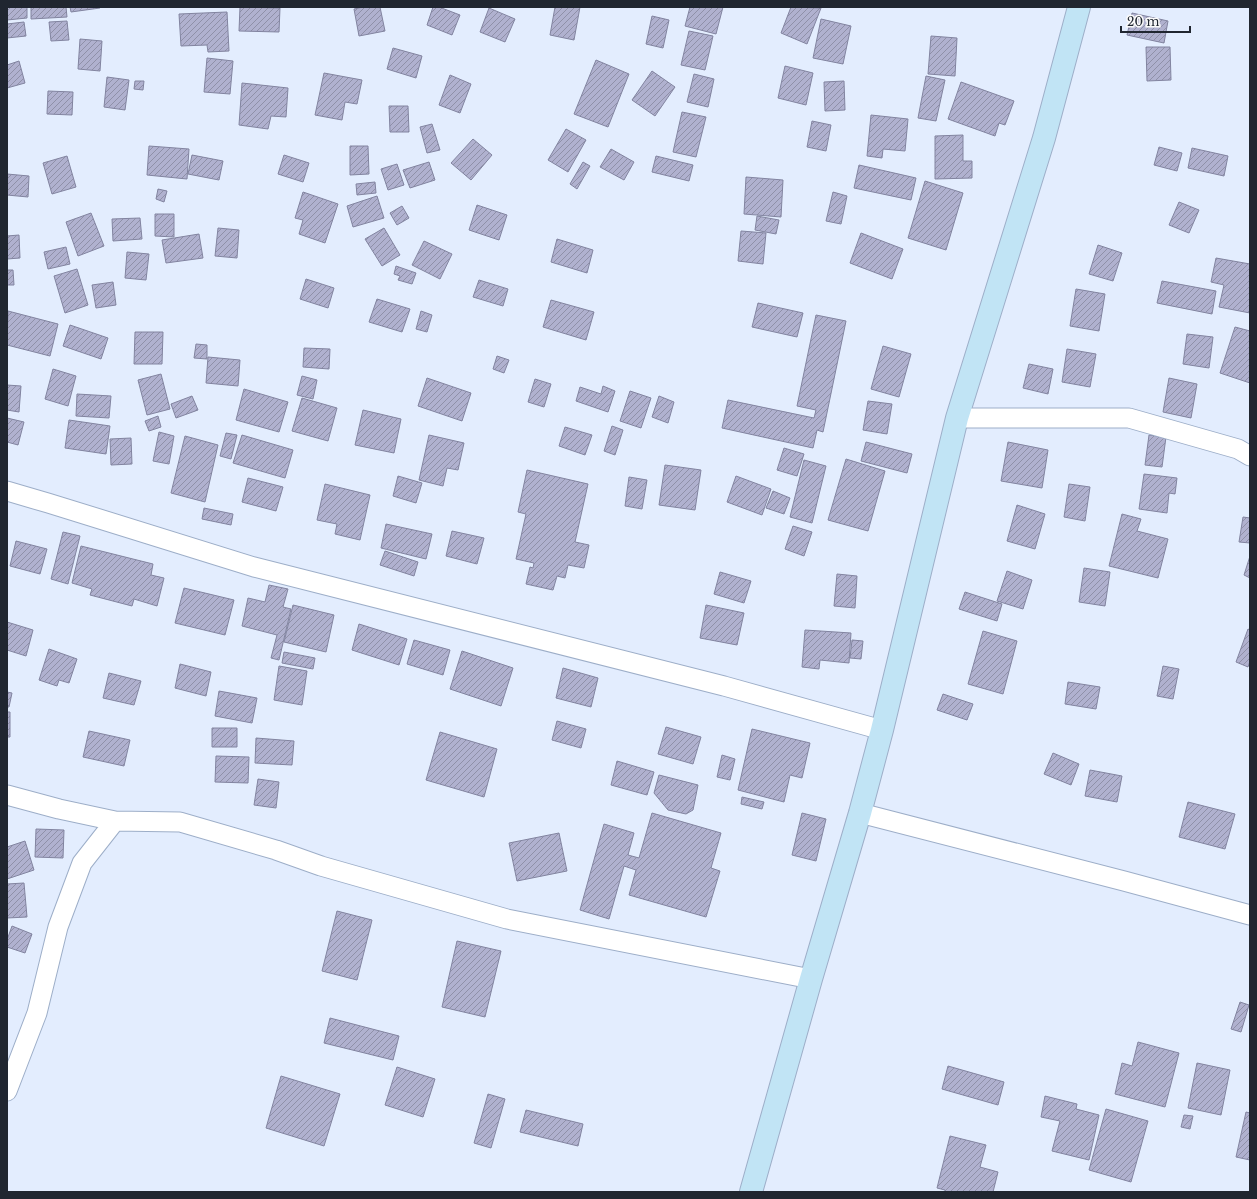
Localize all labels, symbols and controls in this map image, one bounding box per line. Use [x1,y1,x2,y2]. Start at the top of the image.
scale bar [1121,8,1190,34]
text: 20 m [1127,14,1159,29]

